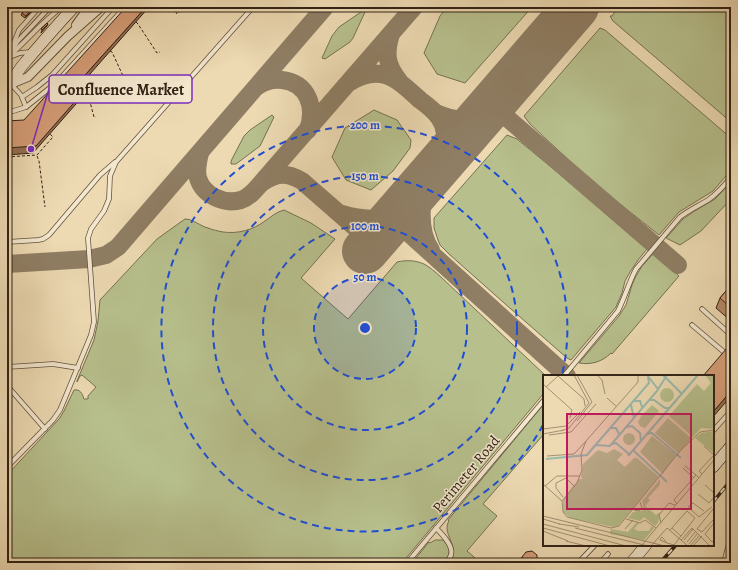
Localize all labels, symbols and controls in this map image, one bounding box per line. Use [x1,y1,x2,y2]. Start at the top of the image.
callout: Confluence Market [49,75,192,103]
text: Confluence Market [58,79,185,101]
text: 200 m [350,117,380,133]
text: 150 m [351,168,379,184]
text: 100 m [351,218,379,234]
text: 50 m [353,269,377,285]
centre of rings [358,321,372,335]
inset map [543,375,714,546]
street label: Perimeter Road [428,430,505,517]

